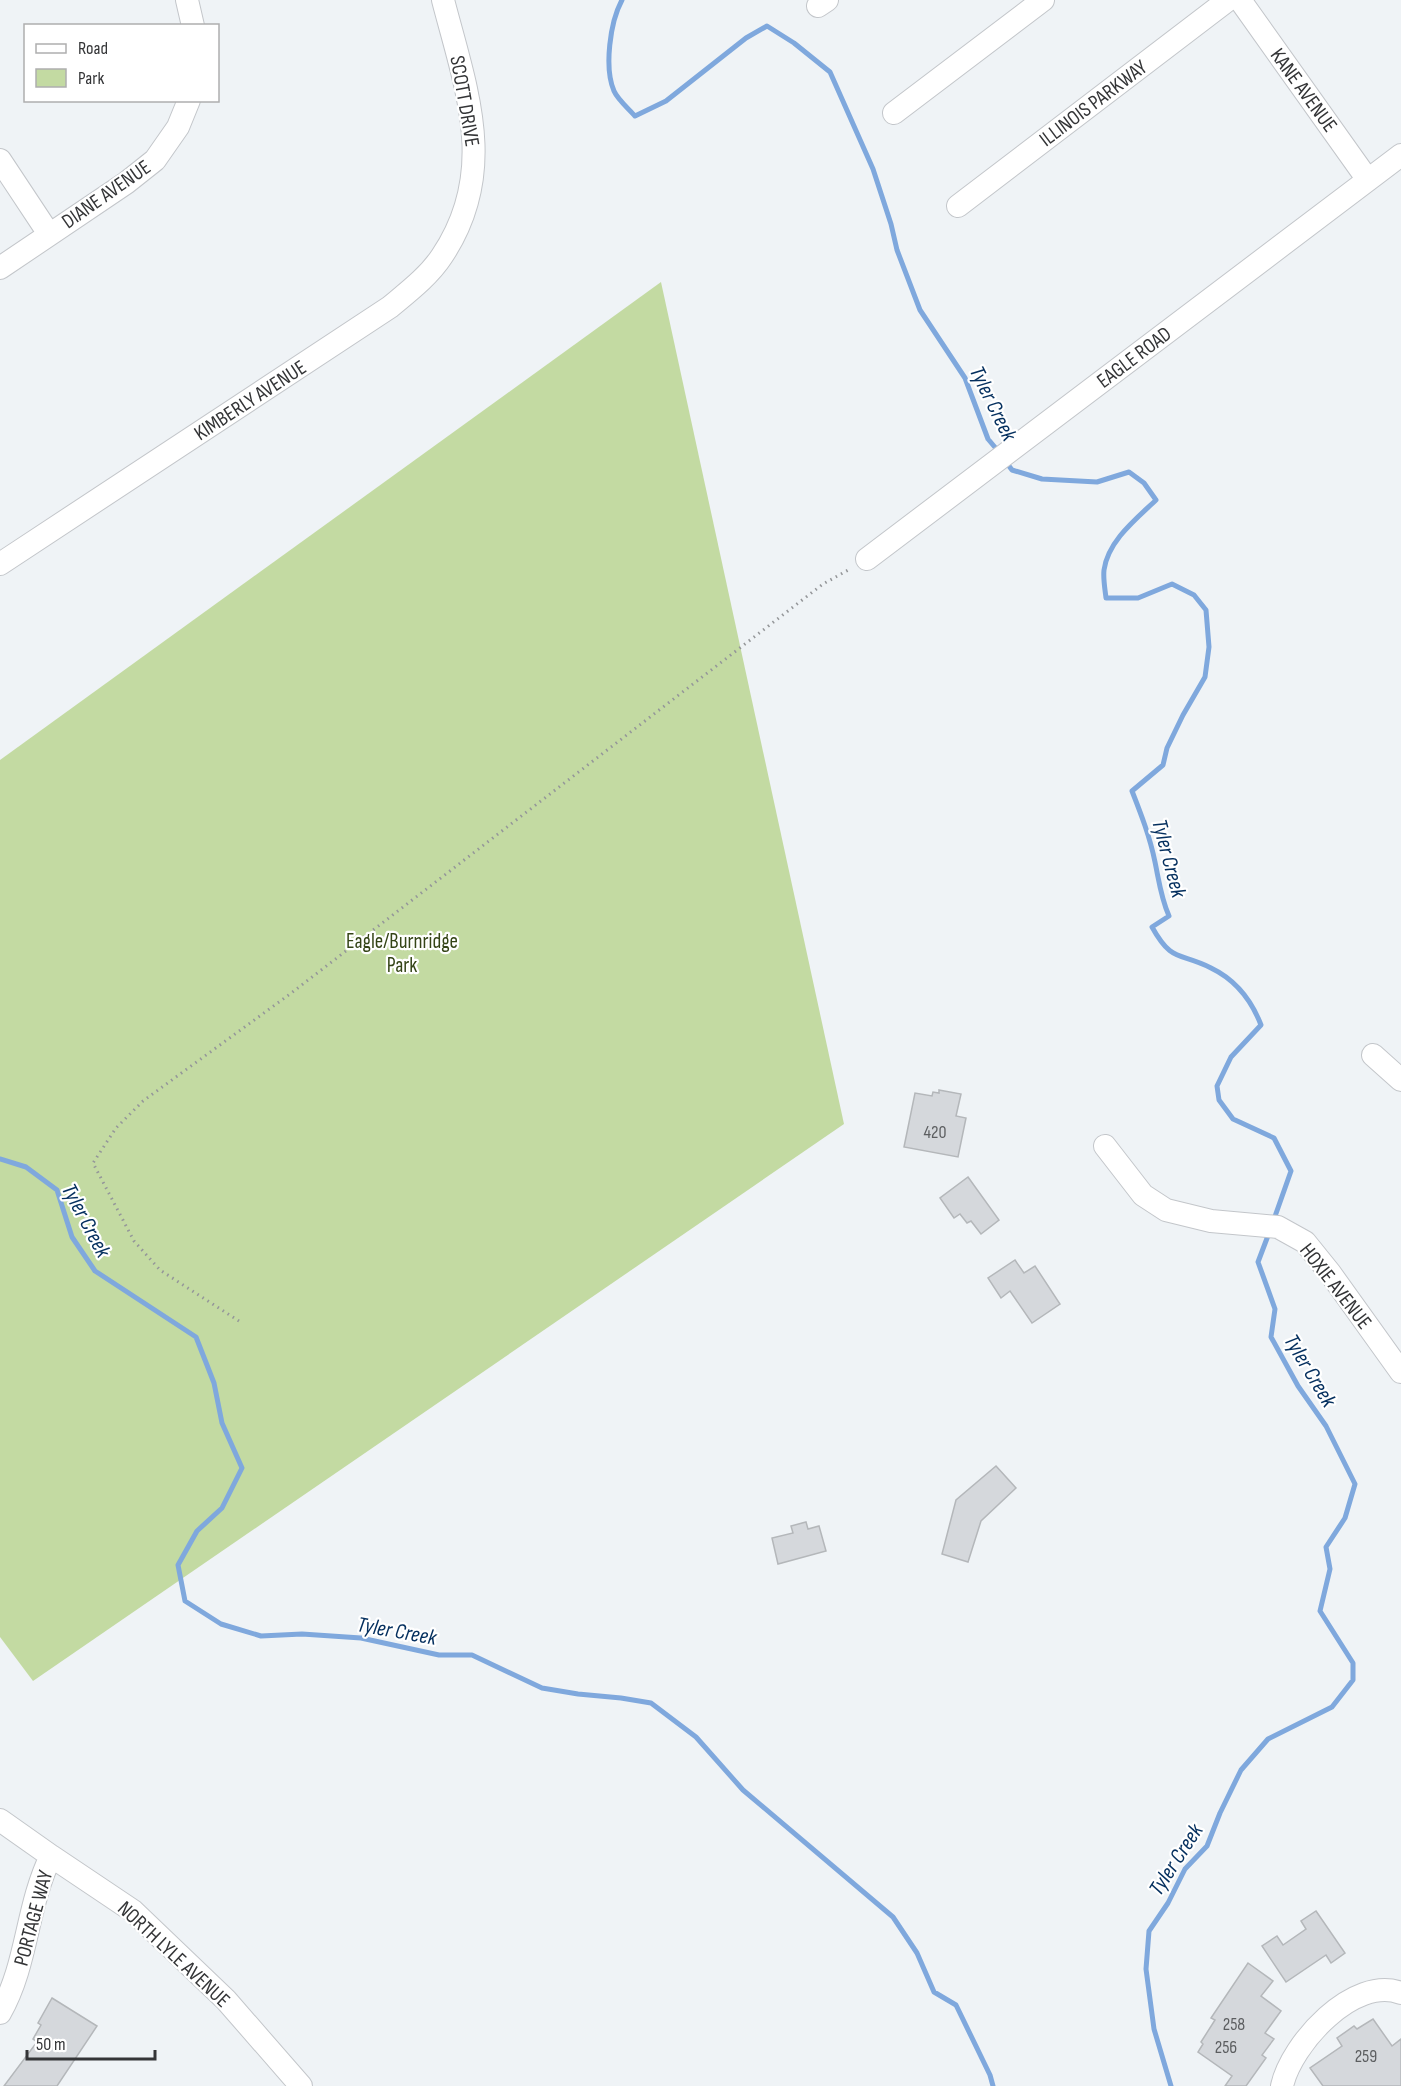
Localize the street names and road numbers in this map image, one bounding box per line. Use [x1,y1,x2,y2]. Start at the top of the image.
street label: KANE AVENUE [1265,44,1342,137]
street label: SCOTT DRIVE [444,54,485,148]
street label: ILLINOIS PARKWAY [1034,55,1152,152]
street label: DIANE AVENUE [57,155,155,234]
street label: EAGLE ROAD [1092,321,1176,393]
street label: KIMBERLY AVENUE [190,355,311,446]
street label: HOXIE AVENUE [1294,1238,1377,1334]
street label: PORTAGE WAY [9,1868,58,1969]
street label: NORTH LYLE AVENUE [112,1896,235,2013]

